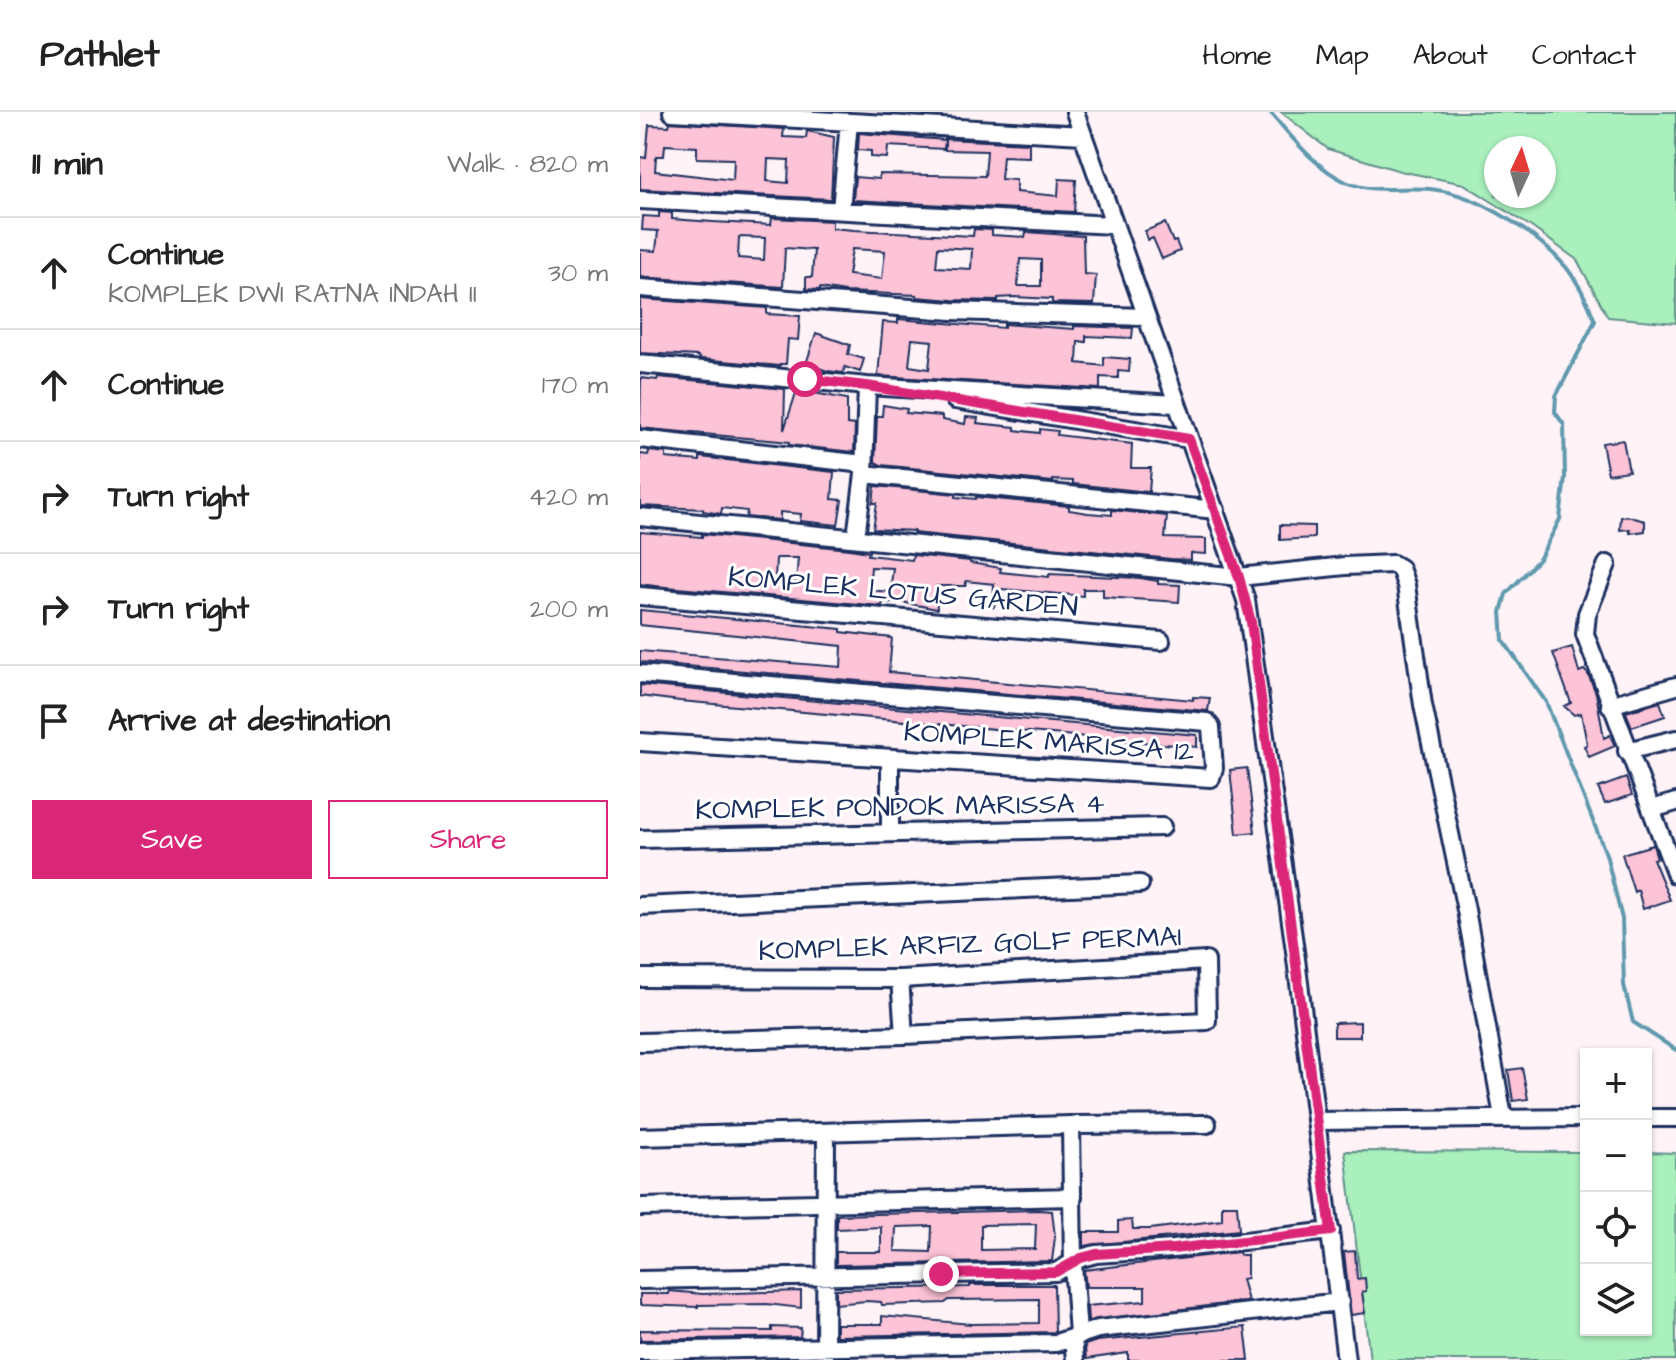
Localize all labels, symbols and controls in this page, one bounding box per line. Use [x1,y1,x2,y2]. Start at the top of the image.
text: Pathlet [40,29,160,81]
text: Home [1202,36,1272,75]
text: Map [1316,36,1369,75]
text: About [1413,36,1488,75]
text: Contact [1532,36,1636,75]
north arrow [1484,136,1556,208]
text: 11 min [32,140,103,188]
text: Walk · 820 m [447,146,608,182]
text: Continue [108,234,224,276]
icon: ahead [32,251,76,295]
text: 30 m [548,255,608,291]
text: KOMPLEK DWI RATNA INDAH II [108,276,477,312]
route start [787,361,823,397]
icon: ahead [32,363,76,407]
text: Continue [108,364,224,406]
text: 170 m [542,367,608,403]
icon: right [32,475,76,519]
text: Turn right [108,476,249,518]
text: 420 m [528,479,608,515]
street label: KOMPLEK LOTUS GARDEN [726,557,1080,627]
icon: right [32,587,76,631]
text: Turn right [108,588,249,630]
text: 200 m [530,591,608,627]
icon: arrive [32,699,76,743]
text: Arrive at destination [108,700,390,742]
street label: KOMPLEK MARISSA 12 [903,712,1195,772]
street label: KOMPLEK PONDOK MARISSA 4 [695,784,1105,830]
button: Save [32,800,312,879]
button: Share [328,800,608,879]
street label: KOMPLEK ARFIZ GOLF PERMAI [758,917,1182,971]
map controls [1580,1048,1652,1336]
button: + [1580,1048,1652,1120]
button: − [1580,1120,1652,1192]
button: locate [1580,1192,1652,1264]
route end [923,1256,959,1292]
button: layers [1580,1264,1652,1336]

